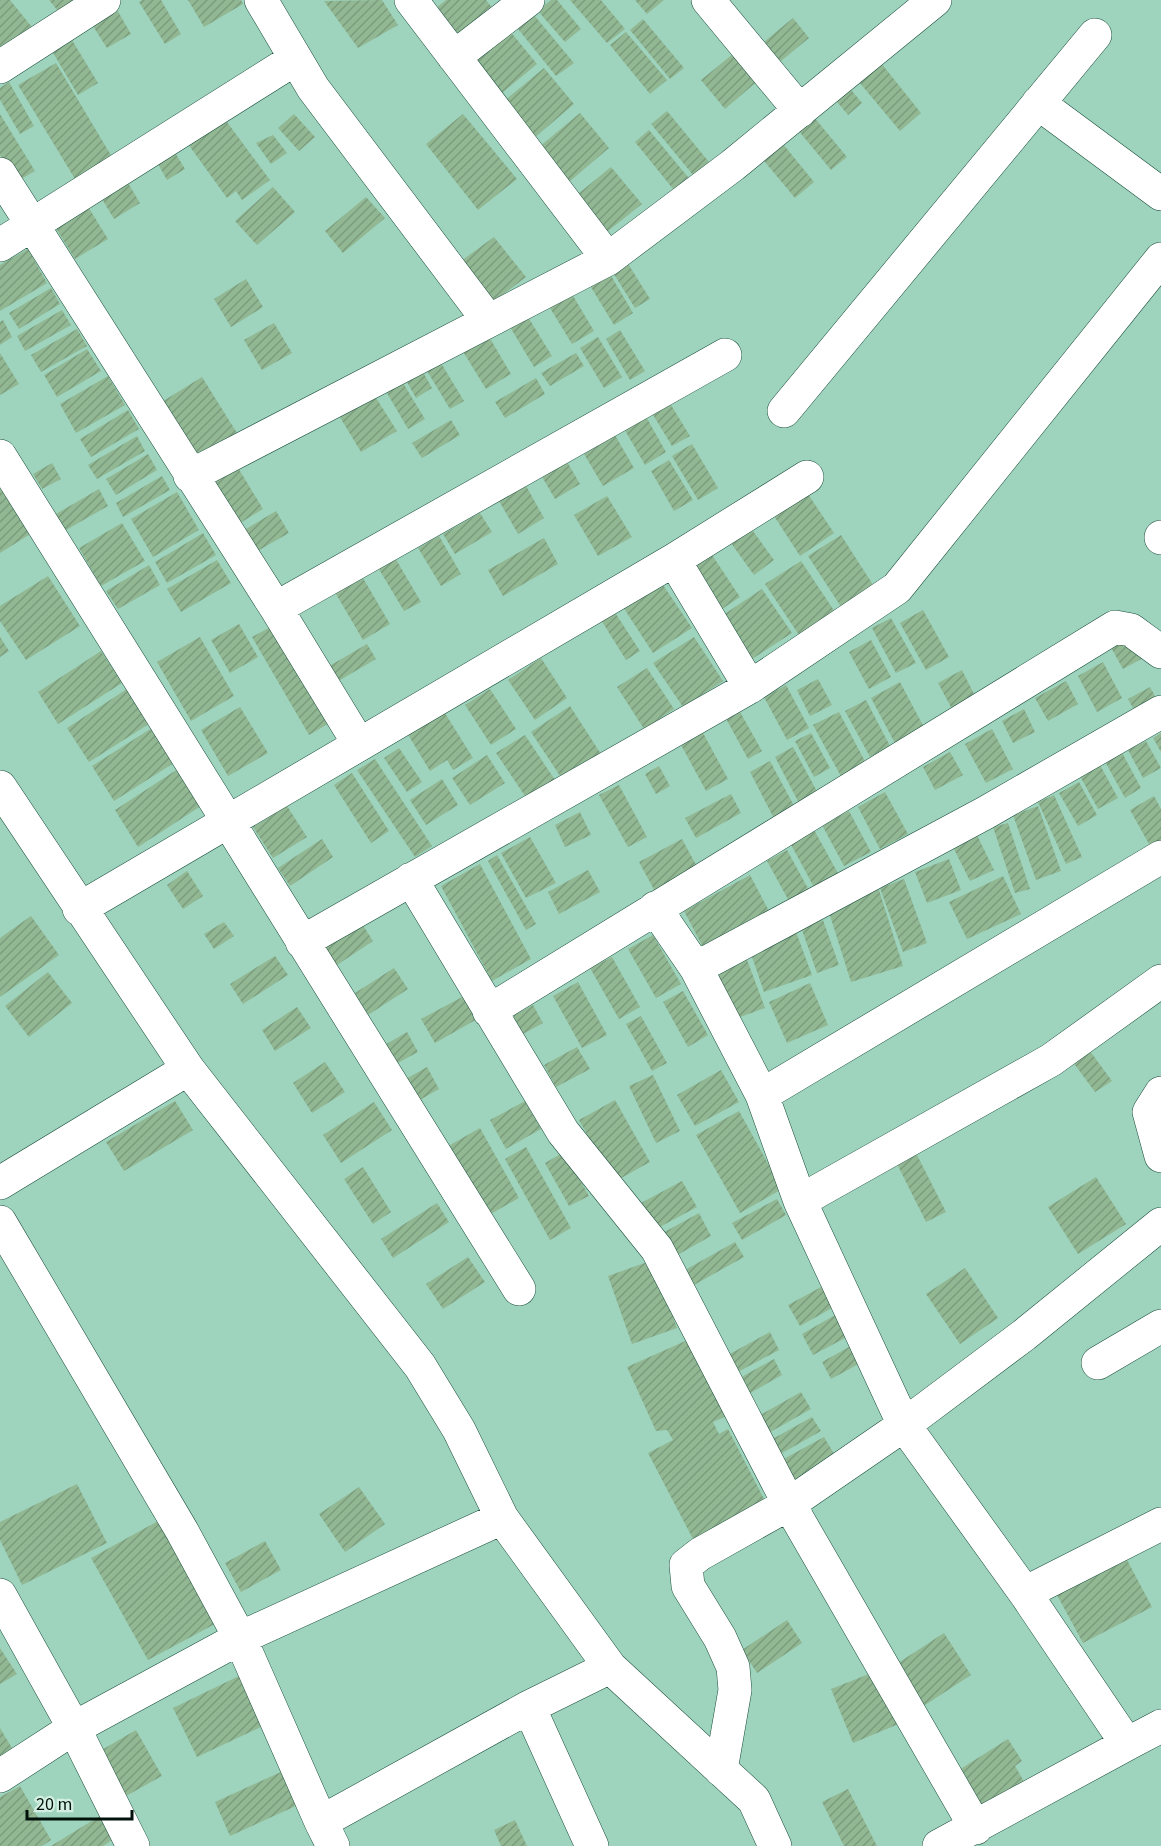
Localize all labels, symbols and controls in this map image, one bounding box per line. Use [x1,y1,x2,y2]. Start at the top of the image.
scale bar [27,1783,132,1821]
text: 20 m [36,1792,72,1817]

